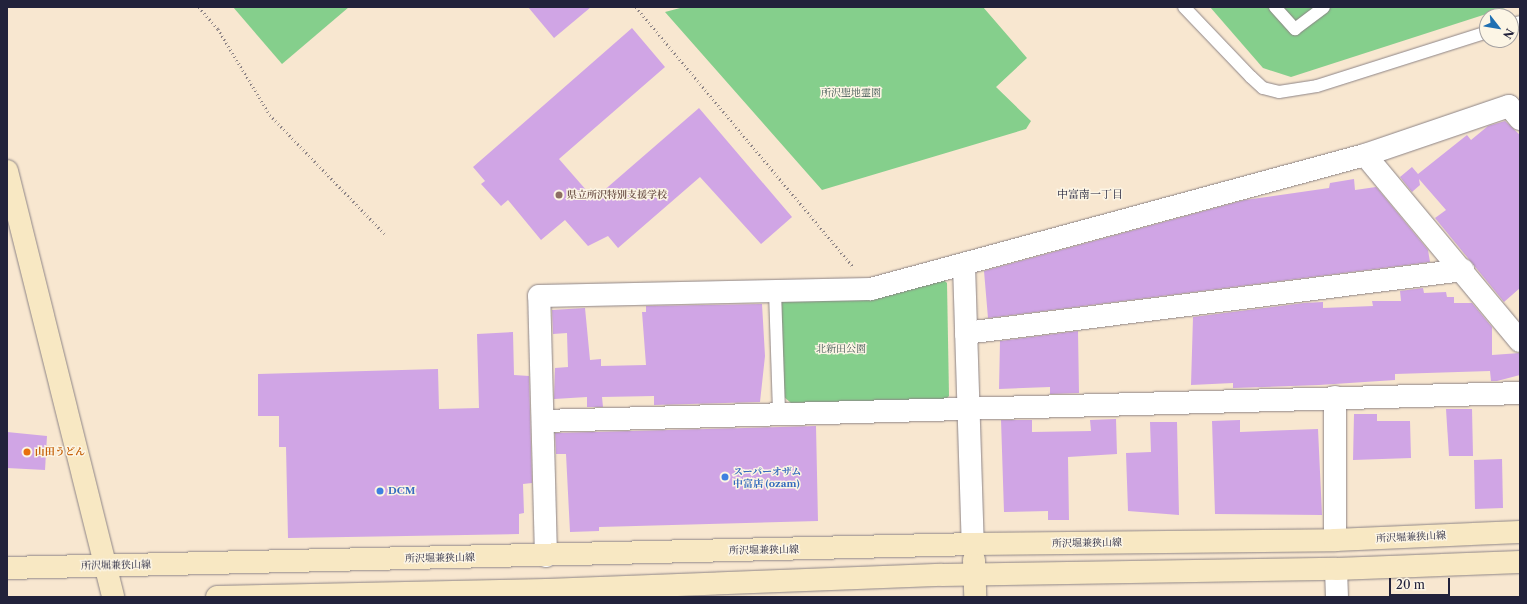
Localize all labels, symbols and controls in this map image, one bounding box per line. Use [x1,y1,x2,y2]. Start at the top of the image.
north arrow [1479,8,1519,48]
text: N [1500,26,1517,41]
park label: 所沢聖地霊園 [821,87,881,99]
district label: 中富南一丁目 [1057,187,1123,201]
place label: 県立所沢特別支援学校 [567,189,667,201]
marker: 県立所沢特別支援学校 [554,190,564,200]
park label: 北新田公園 [816,343,866,355]
place label: 山田うどん [35,446,85,458]
marker: 山田うどん [22,447,32,457]
place label: スーパーオザム 中富店 (ozam) [733,465,802,488]
marker: スーパーオザム 中富店 (ozam) [720,472,730,482]
place label: DCM [388,485,415,497]
marker: DCM [375,486,385,496]
street label: 所沢堀兼狭山線 [1376,529,1446,545]
street label: 所沢堀兼狭山線 [1052,536,1122,550]
street label: 所沢堀兼狭山線 [729,543,799,557]
street label: 所沢堀兼狭山線 [405,551,475,565]
street label: 所沢堀兼狭山線 [81,558,151,572]
scale bar [1391,570,1452,596]
text: 20 m [1396,577,1425,592]

